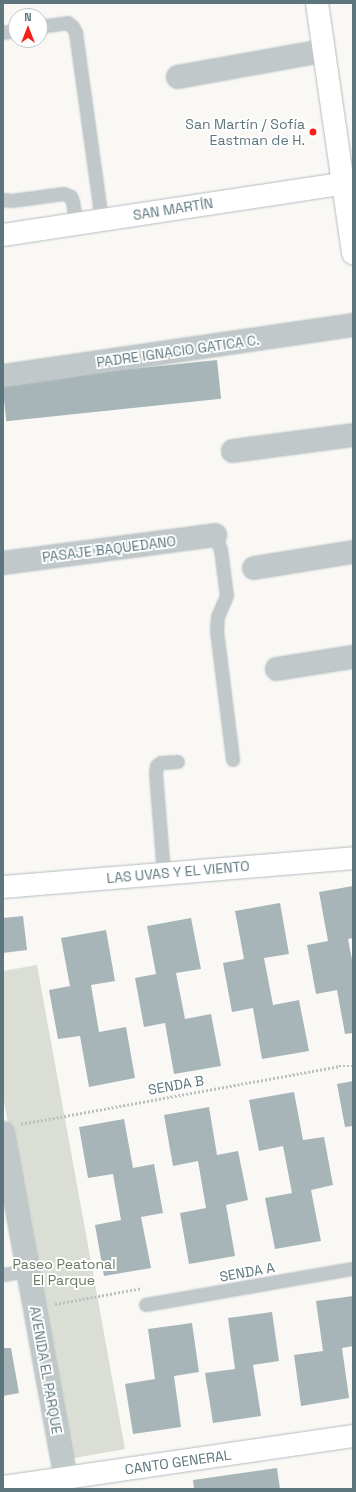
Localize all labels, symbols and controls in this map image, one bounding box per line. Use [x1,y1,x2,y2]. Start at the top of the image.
north arrow [8,8,48,48]
text: N [24,10,32,24]
place label: San Martín / Sofía Eastman de H. [185,116,305,148]
marker: San Martín / Sofía Eastman de H. [308,127,318,137]
street label: SAN MARTÍN [132,194,214,224]
street label: PADRE IGNACIO GATICA C. [95,331,261,371]
street label: PASAJE BAQUEDANO [41,532,177,566]
street label: LAS UVAS Y EL VIENTO [105,857,251,887]
street label: SENDA B [147,1072,205,1098]
park label: Paseo Peatonal El Parque [12,1256,116,1288]
street label: SENDA A [218,1259,276,1285]
street label: AVENIDA EL PARQUE [26,1305,66,1435]
street label: CANTO GENERAL [124,1446,232,1478]

